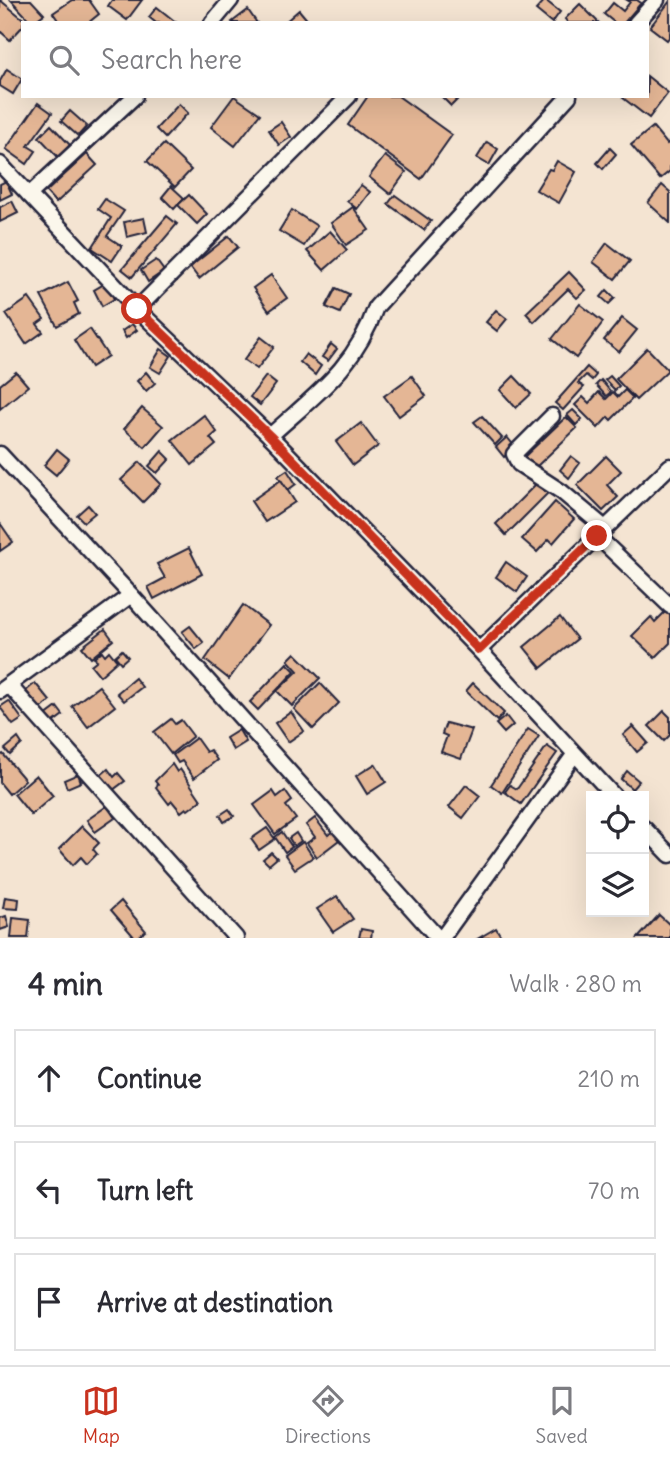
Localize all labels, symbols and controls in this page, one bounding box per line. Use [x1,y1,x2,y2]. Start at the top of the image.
search box [21,21,649,98]
icon: search [45,41,83,79]
text: Search here [101,43,242,76]
route start [121,293,152,324]
route end [581,520,612,551]
map controls [586,791,649,917]
button: locate [586,791,649,854]
button: layers [586,854,649,917]
text: 4 min [28,965,103,1003]
text: Walk · 280 m [509,969,642,998]
icon: ahead [30,1059,68,1097]
text: Continue [97,1062,202,1095]
text: 210 m [577,1064,640,1093]
icon: left [30,1171,68,1209]
text: Turn left [97,1174,193,1207]
text: 70 m [588,1176,640,1205]
icon: arrive [30,1283,68,1321]
text: Arrive at destination [97,1286,333,1319]
tab: Map [82,1382,120,1448]
tab: Directions [285,1382,371,1448]
tab: Saved [536,1382,588,1448]

